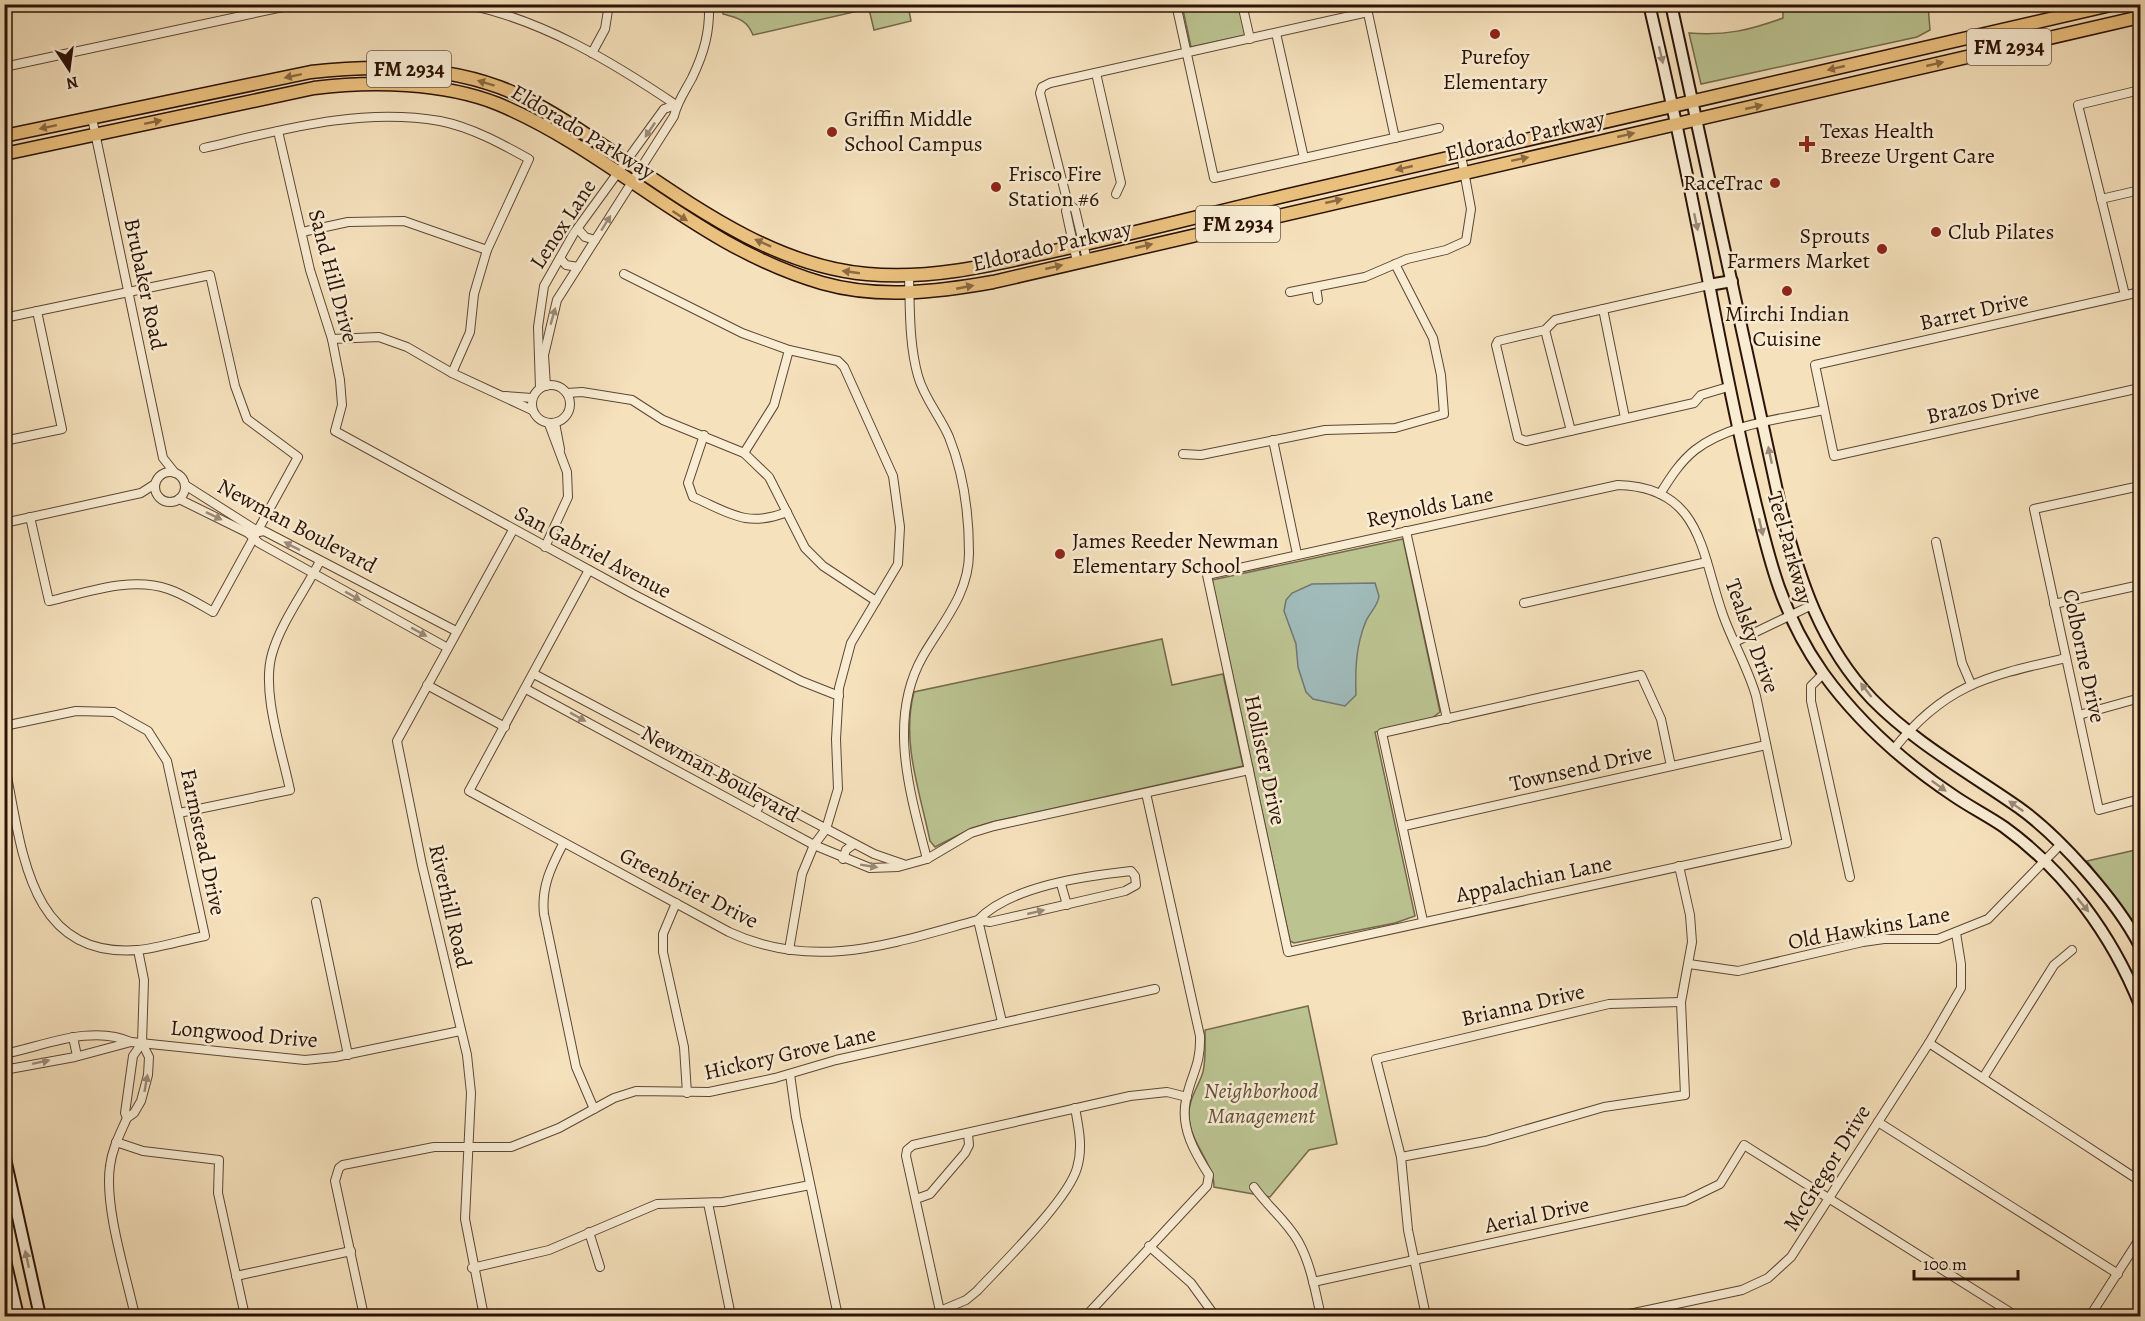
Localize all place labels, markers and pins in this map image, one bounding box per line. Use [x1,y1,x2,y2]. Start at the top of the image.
marker: Purefoy Elementary [1488,27,1502,41]
place label: Purefoy Elementary [1443,42,1547,97]
place label: Griffin Middle School Campus [844,104,983,159]
place label: Texas Health Breeze Urgent Care [1820,116,1995,171]
marker: Griffin Middle School Campus [825,125,839,139]
marker: Texas Health Breeze Urgent Care [1798,135,1816,153]
place label: Frisco Fire Station #6 [1008,159,1102,214]
place label: RaceTrac [1683,168,1763,198]
marker: RaceTrac [1768,176,1782,190]
marker: Frisco Fire Station #6 [989,180,1003,194]
place label: Club Pilates [1948,217,2054,247]
place label: Sprouts Farmers Market [1727,221,1870,276]
marker: Club Pilates [1929,225,1943,239]
marker: Sprouts Farmers Market [1875,242,1889,256]
marker: Mirchi Indian Cuisine [1780,284,1794,298]
place label: Mirchi Indian Cuisine [1725,299,1849,354]
place label: James Reeder Newman Elementary School [1072,526,1278,581]
marker: James Reeder Newman Elementary School [1053,547,1067,561]

